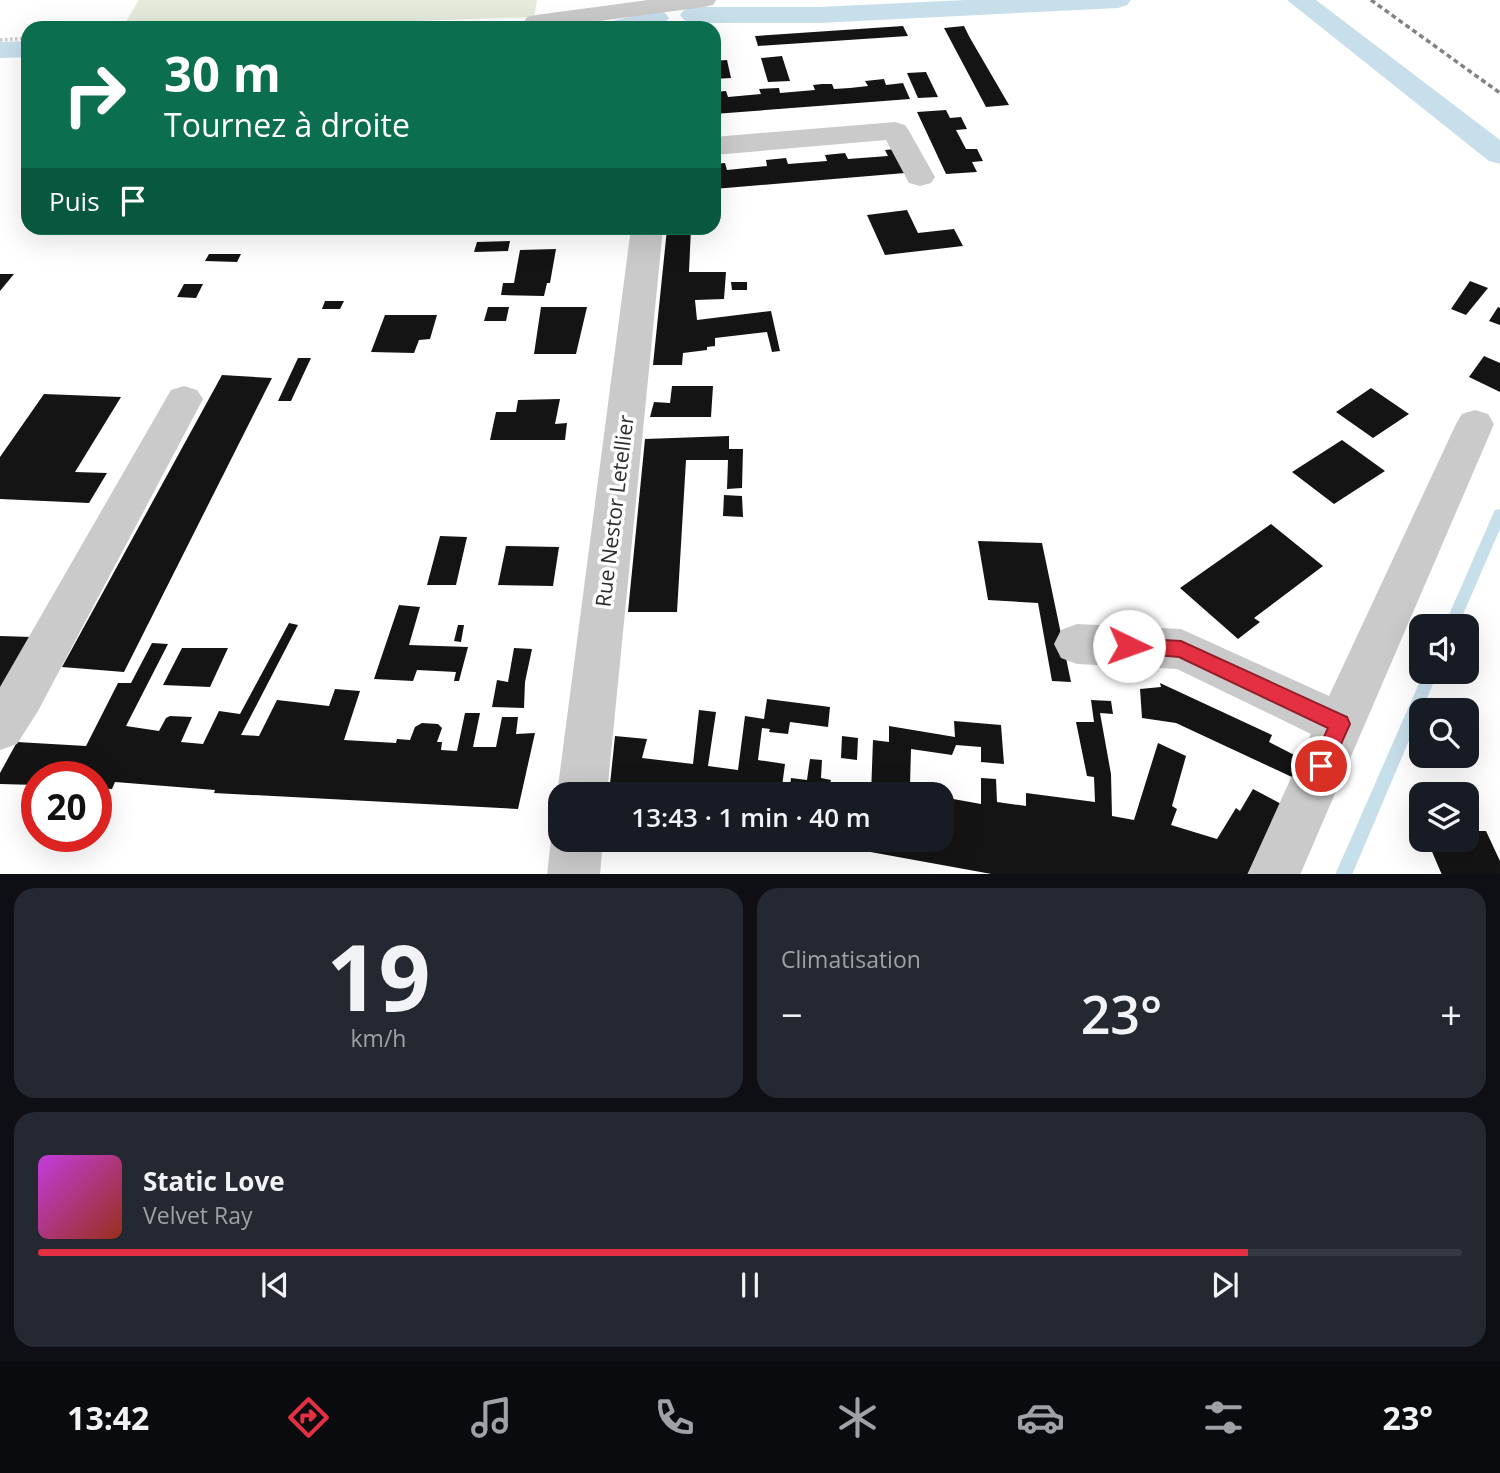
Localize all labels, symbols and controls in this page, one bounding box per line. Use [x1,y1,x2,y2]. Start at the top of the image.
text: 30 m [164,40,281,106]
icon: right [49,49,140,140]
text: Tournez à droite [164,103,410,146]
icon: arrive [114,182,152,220]
text: Puis [49,183,100,219]
street label: Rue Nestor Letellier [588,413,640,608]
position arrow [1092,609,1166,683]
map controls [1409,614,1479,852]
button: sound [1409,614,1479,684]
button: search [1409,698,1479,768]
pin [1291,736,1351,796]
icon: arrive [1302,747,1340,785]
speed limit sign: 20 [21,761,112,852]
button: layers [1409,782,1479,852]
text: 13:43 · 1 min · 40 m [631,799,871,835]
text: 19 [326,914,431,1038]
text: Climatisation [781,943,921,975]
text: 23° [1081,978,1162,1049]
text: − [781,988,803,1040]
text: + [1440,988,1462,1040]
text: km/h [351,1022,406,1054]
text: Static Love [143,1163,285,1199]
text: Velvet Ray [143,1199,253,1231]
icon: previous [256,1266,294,1304]
icon: pause [731,1266,769,1304]
icon: next [1206,1266,1244,1304]
icon: directions [284,1393,333,1442]
icon: music [467,1393,516,1442]
icon: phone [650,1393,699,1442]
icon: climate [833,1393,882,1442]
icon: car [1016,1393,1065,1442]
icon: filters [1199,1393,1248,1442]
text: 13:42 [67,1396,149,1439]
text: 23° [1383,1396,1433,1439]

